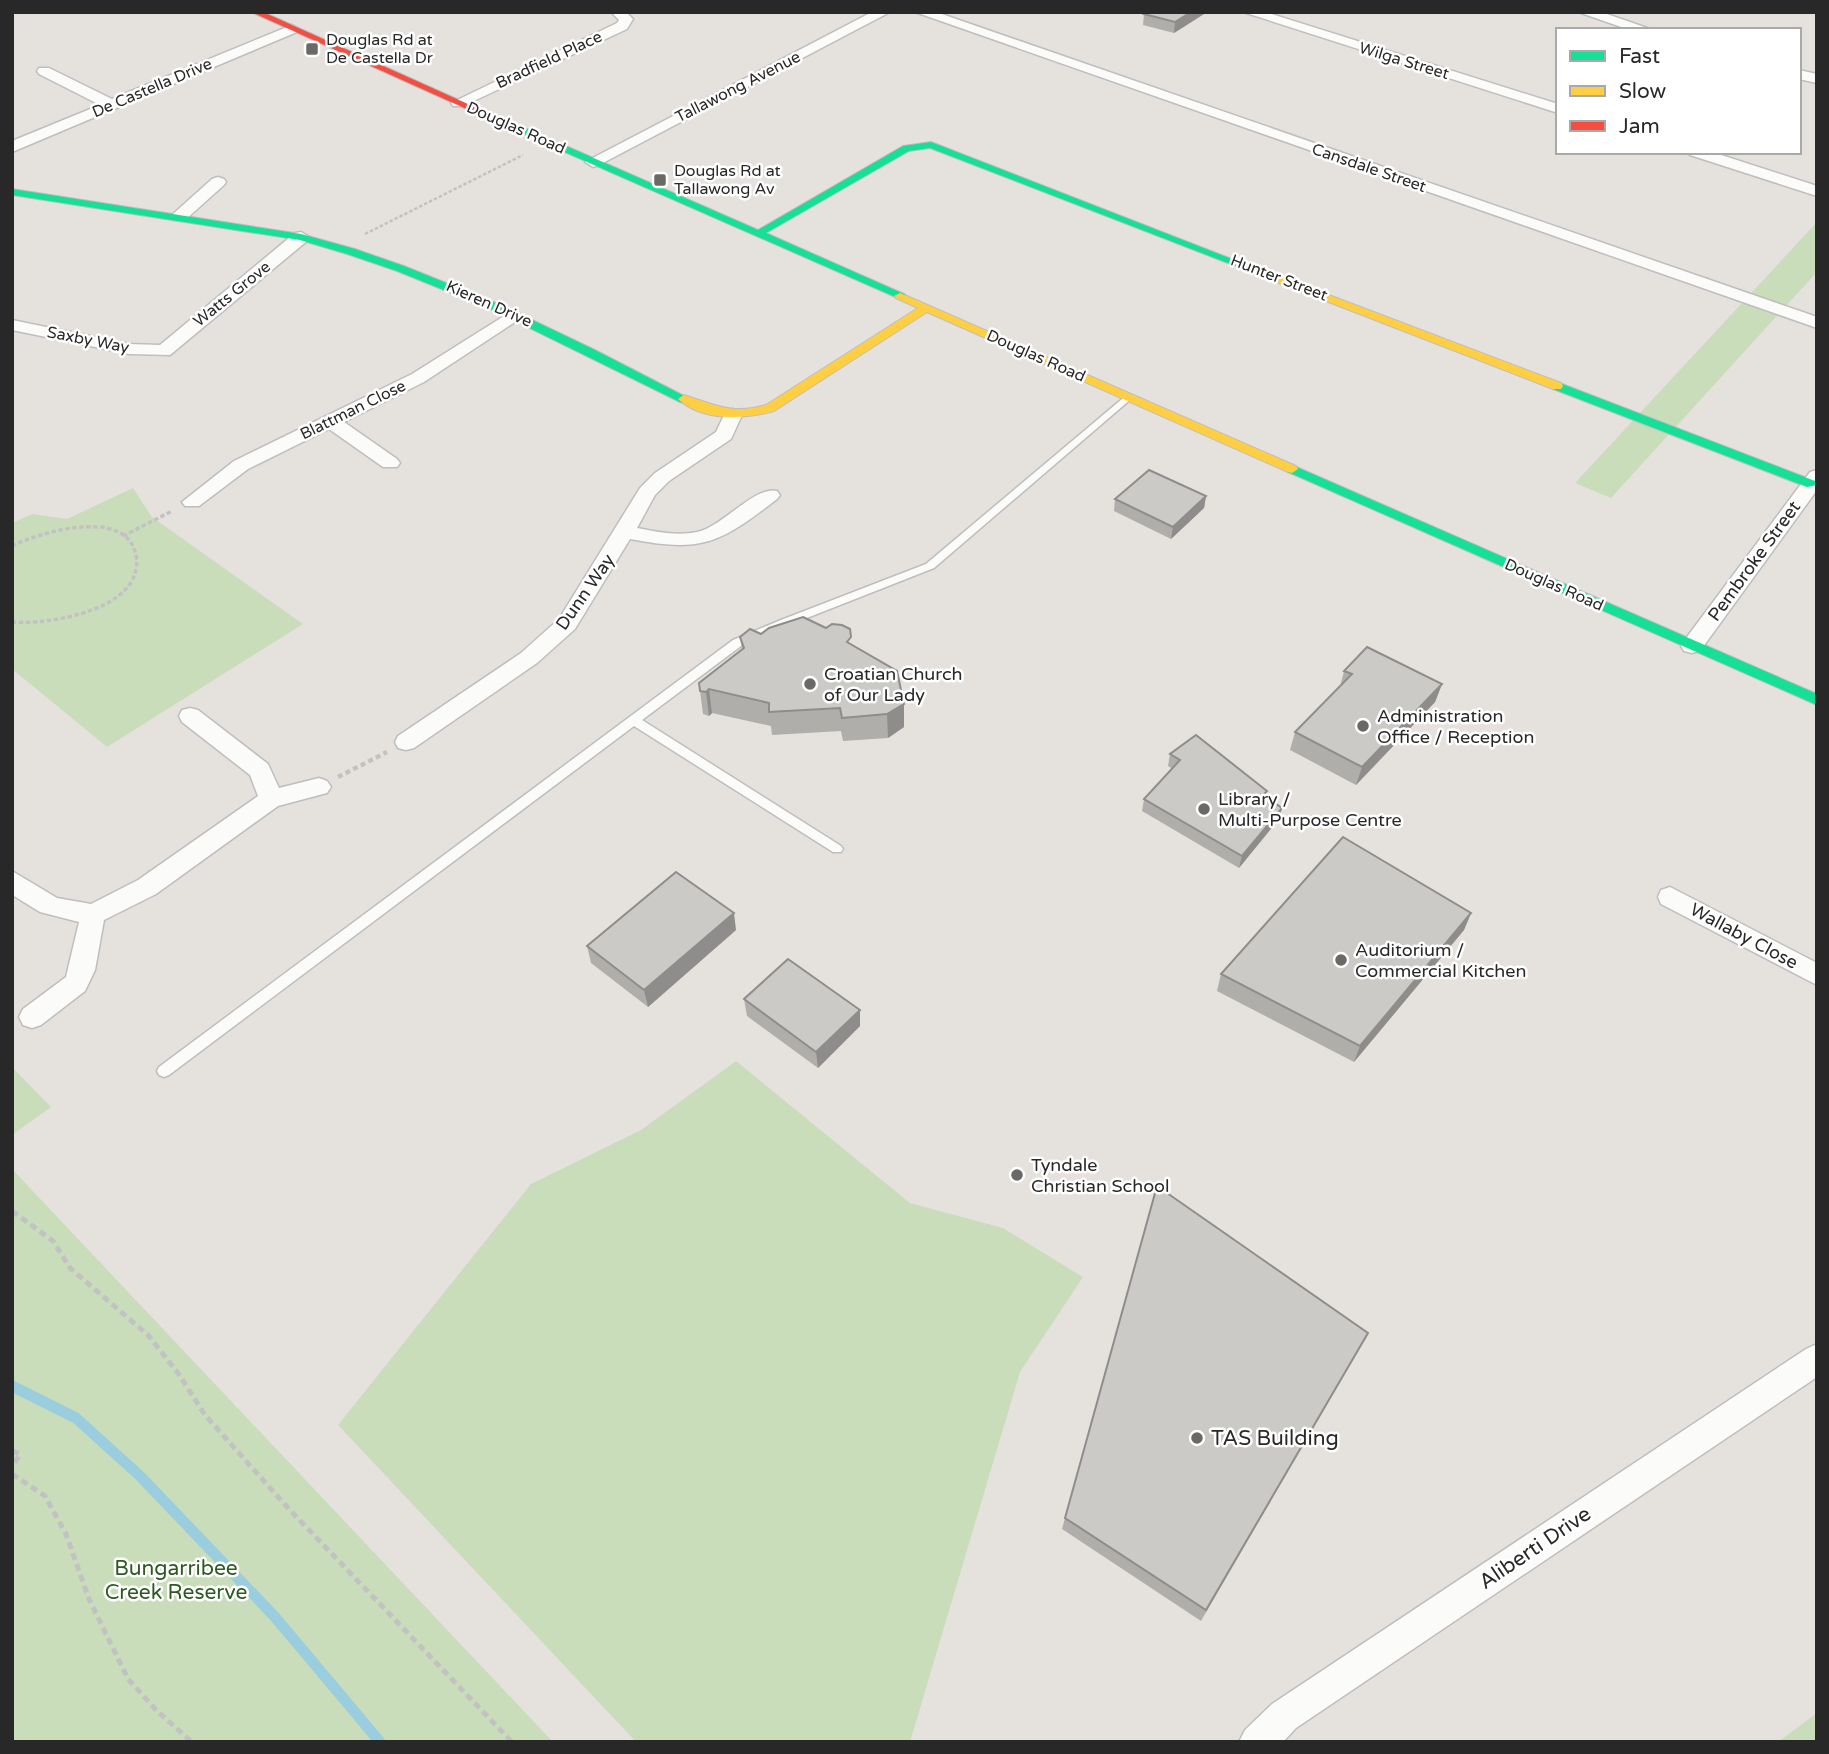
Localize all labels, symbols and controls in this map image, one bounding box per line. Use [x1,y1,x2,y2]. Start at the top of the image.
street label: Bradfield Place [493,27,605,93]
legend [1556,28,1801,154]
place label: Douglas Rd at De Castella Dr [326,30,434,68]
street label: Wilga Street [1357,38,1451,84]
marker: Douglas Rd at De Castella Dr [304,41,320,57]
text: Fast [1619,44,1660,69]
street label: Tallawong Avenue [672,47,804,127]
street label: De Castella Drive [89,54,215,122]
text: Slow [1619,79,1667,104]
street label: Douglas Road [463,97,569,159]
text: Jam [1619,114,1660,139]
street label: Cansdale Street [1309,139,1429,197]
place label: Douglas Rd at Tallawong Av [674,161,781,199]
marker: Douglas Rd at Tallawong Av [652,172,668,188]
street label: Hunter Street [1228,250,1330,306]
street label: Watts Grove [189,257,275,331]
street label: Kieren Drive [443,276,535,332]
street label: Saxby Way [45,322,131,358]
street label: Douglas Road [983,325,1089,387]
street label: Blattman Close [297,376,409,444]
street label: Pembroke Street [1703,496,1805,625]
street label: Dunn Way [551,549,619,634]
street label: Douglas Road [1501,554,1607,616]
place label: Croatian Church of Our Lady [824,663,963,706]
marker: Croatian Church of Our Lady [802,676,818,692]
place label: Administration Office / Reception [1377,705,1534,748]
marker: Administration Office / Reception [1355,718,1371,734]
place label: Library / Multi-Purpose Centre [1218,788,1402,831]
marker: Library / Multi-Purpose Centre [1196,801,1212,817]
street label: Wallaby Close [1686,898,1802,974]
place label: Auditorium / Commercial Kitchen [1355,939,1526,982]
marker: Auditorium / Commercial Kitchen [1333,952,1349,968]
place label: Tyndale Christian School [1031,1154,1170,1197]
marker: Tyndale Christian School [1009,1167,1025,1183]
place label: TAS Building [1211,1426,1339,1451]
marker: TAS Building [1189,1430,1205,1446]
street label: Aliberti Drive [1474,1501,1596,1595]
park label: Bungarribee Creek Reserve [105,1556,247,1605]

